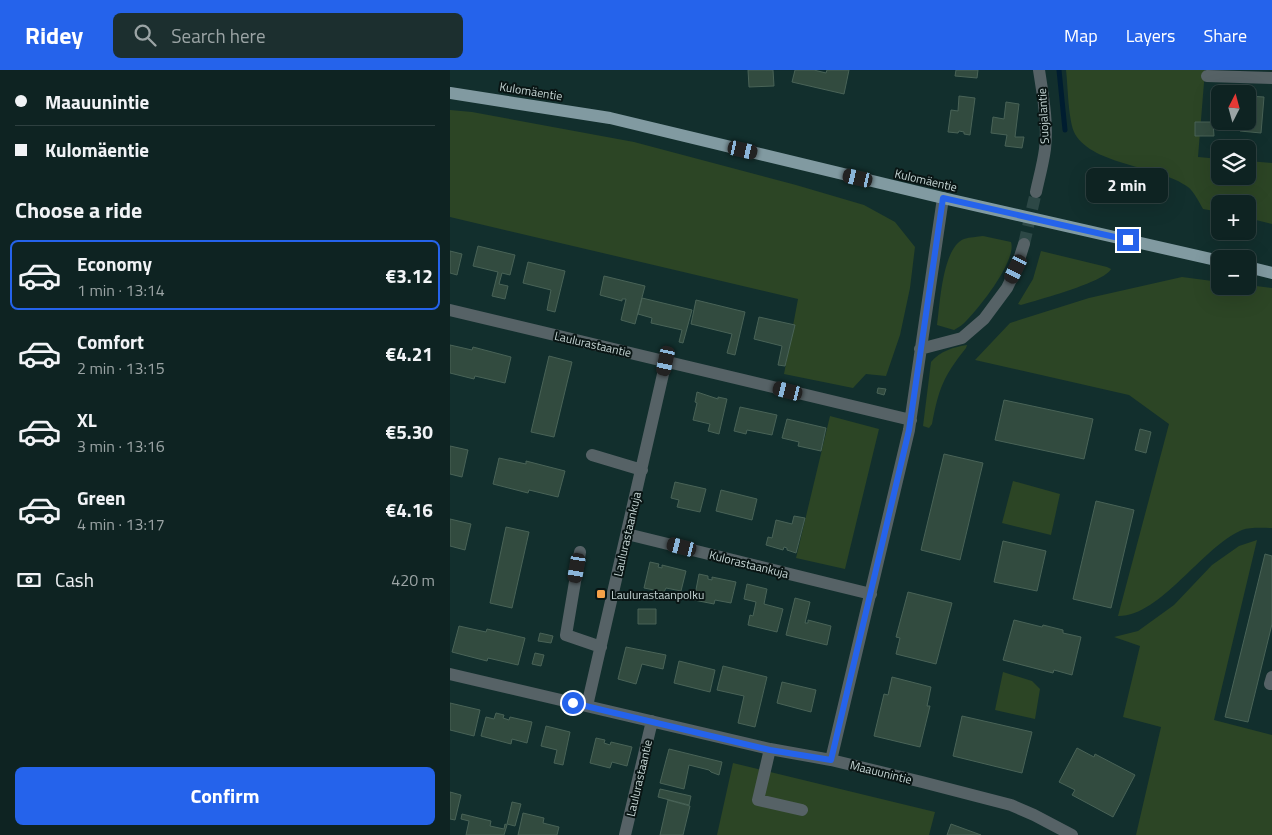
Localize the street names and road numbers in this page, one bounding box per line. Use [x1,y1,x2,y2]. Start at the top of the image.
street label: Kulomäentie [498,77,564,105]
street label: Suojalantie [1032,88,1054,144]
street label: Kulomäentie [893,164,959,196]
street label: Laulurastaantie [553,326,633,362]
street label: Laulurastaankuja [608,490,646,578]
street label: Kulorastaankuja [707,545,791,583]
street label: Laulurastaantie [621,738,657,818]
street label: Maauunintie [848,755,914,789]

